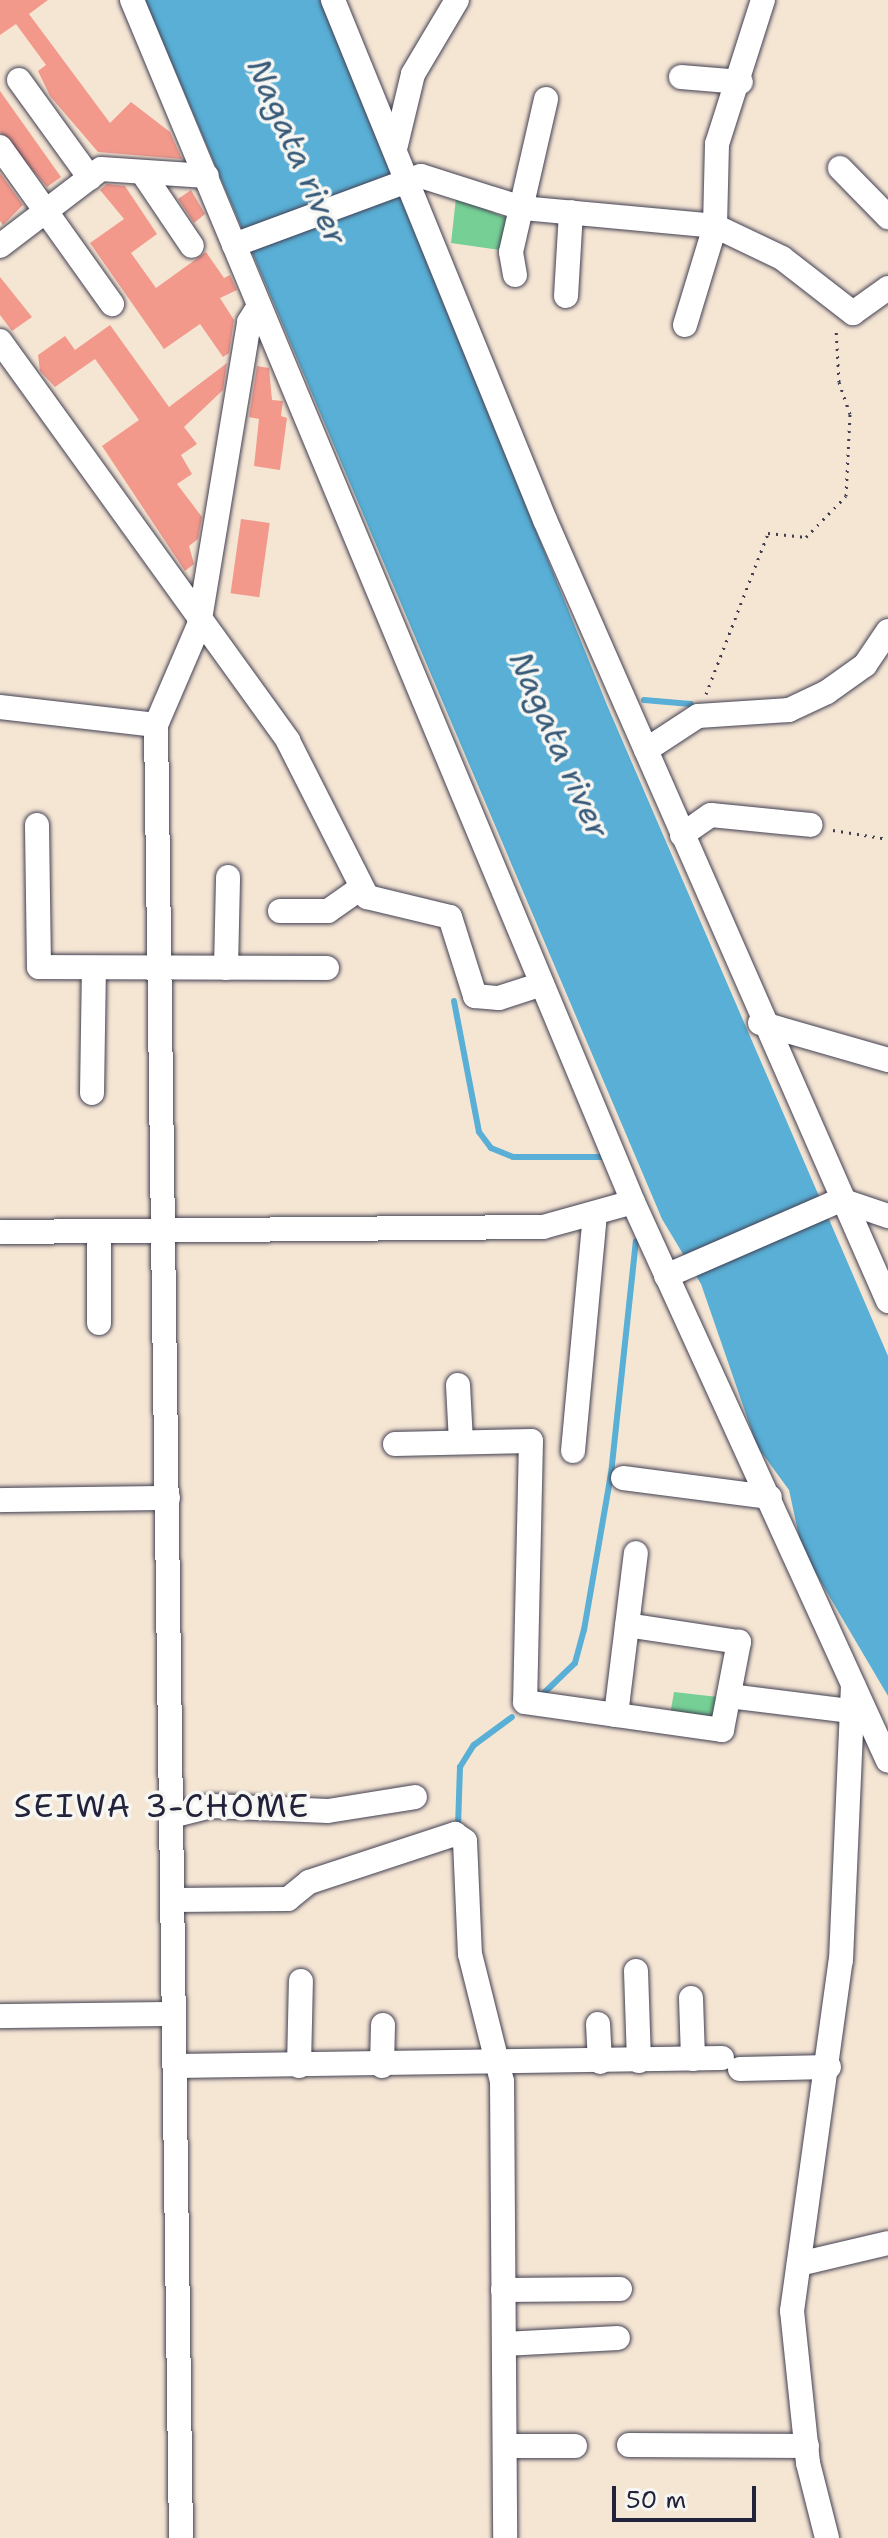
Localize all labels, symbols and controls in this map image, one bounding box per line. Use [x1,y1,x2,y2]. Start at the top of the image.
water label: Nagata river [239,53,355,251]
water label: Nagata river [501,646,617,844]
district label: SEIWA 3-CHOME [14,1787,310,1825]
scale bar [616,2470,760,2520]
text: 50 m [626,2484,686,2516]

